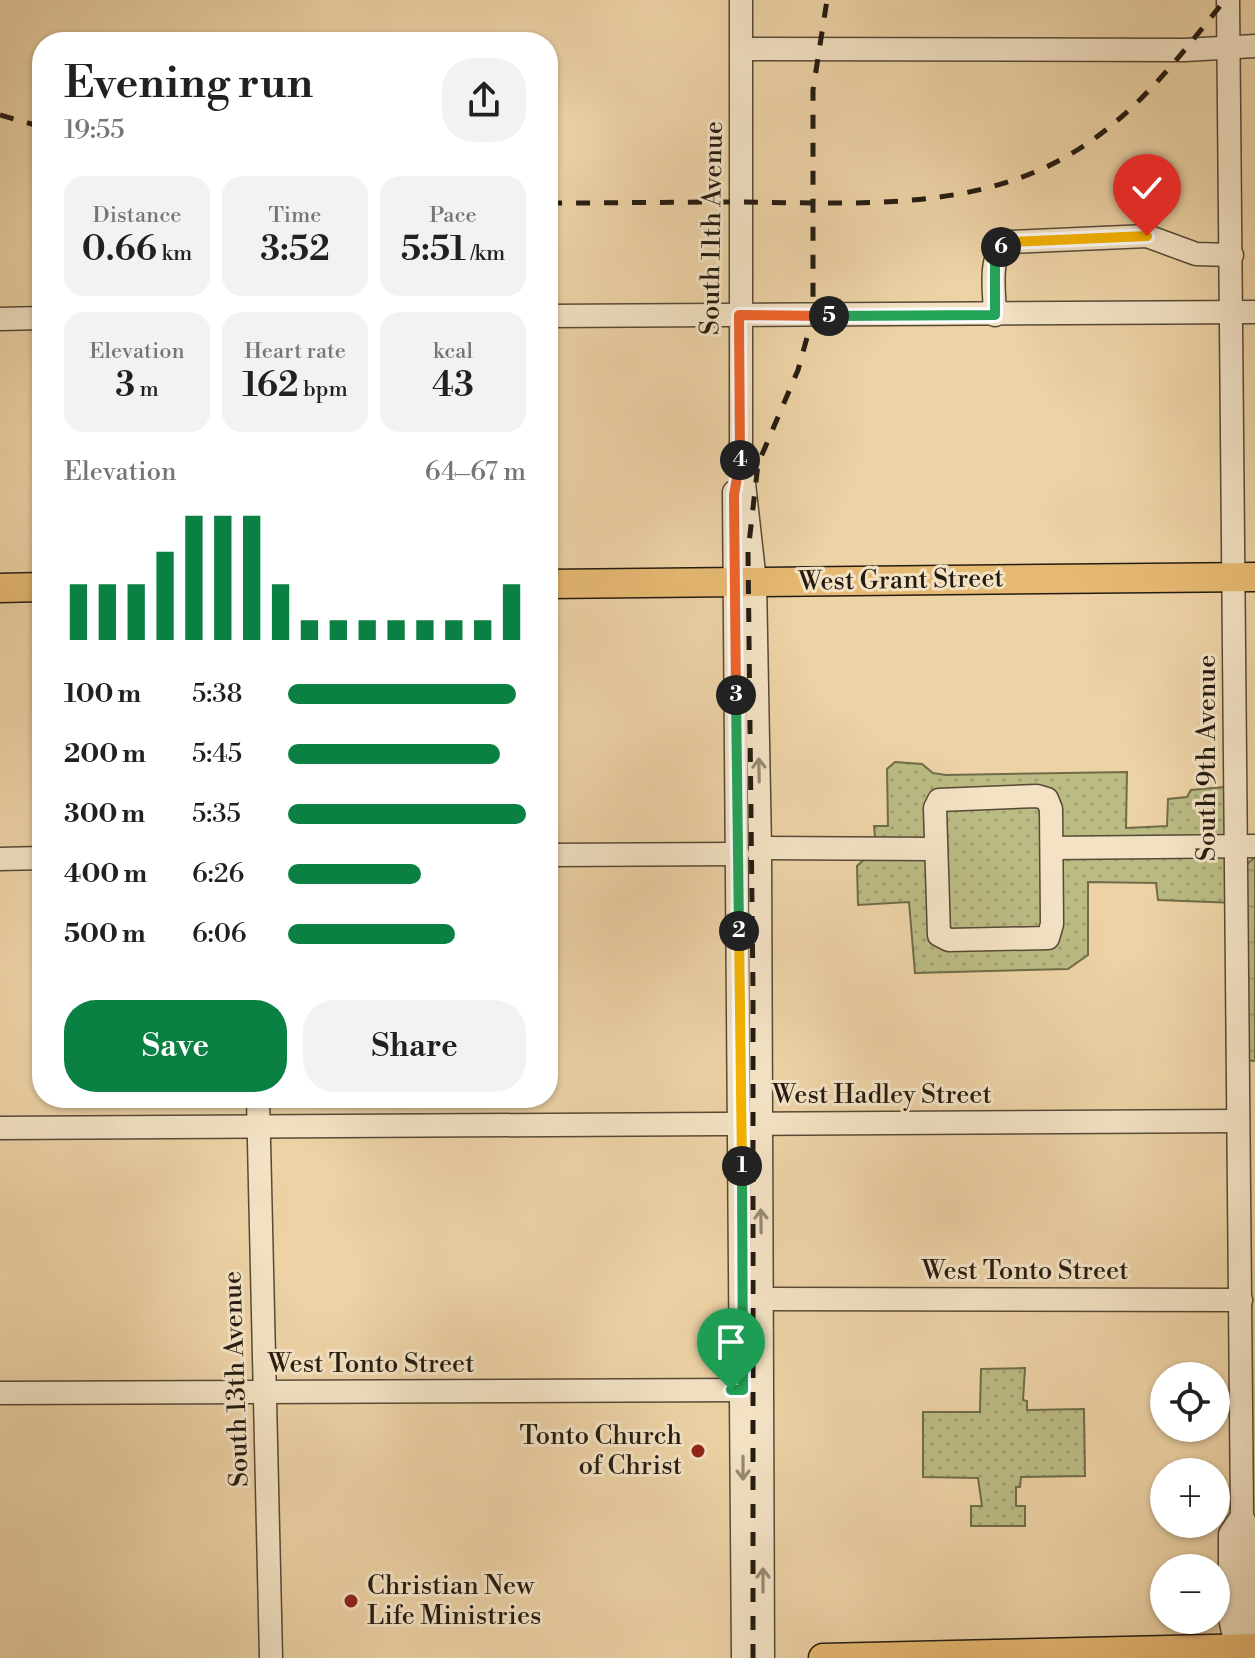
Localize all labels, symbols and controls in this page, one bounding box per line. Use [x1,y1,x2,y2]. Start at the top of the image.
text: Evening run [64,56,313,111]
button: share [442,58,526,142]
text: 19:55 [64,114,125,146]
street label: South 11th Avenue [694,121,730,335]
pin [1113,154,1181,236]
icon: check [1125,166,1169,210]
text: Distance [93,202,181,229]
text: Time [269,202,321,229]
text: Pace [429,202,477,229]
pin: 6 [981,227,1021,267]
text: 0.66 [82,229,157,271]
text: 3:52 [260,229,330,271]
text: 5:51 [401,229,466,271]
text: 6 [994,233,1008,260]
text: km [157,240,192,267]
text: /km [466,240,505,267]
pin: 5 [809,296,849,336]
text: 5 [822,302,836,329]
text: Elevation [89,338,185,365]
text: Heart rate [244,338,346,365]
text: kcal [433,338,473,365]
text: 3 [115,365,135,407]
text: 162 [242,365,299,407]
text: 43 [432,365,474,407]
text: m [135,376,159,403]
text: bpm [299,376,348,403]
pin: 4 [720,440,760,480]
text: 4 [733,446,747,473]
text: Elevation [64,456,177,488]
text: 64–67 m [425,456,526,488]
street label: West Grant Street [797,562,1004,598]
street label: South 9th Avenue [1191,655,1223,861]
pin: 3 [716,675,756,715]
text: 100 m [64,678,141,710]
text: 5:38 [192,678,243,710]
text: 3 [729,681,743,708]
text: 200 m [64,738,146,770]
text: 5:45 [192,738,242,770]
one-way arrow [751,757,766,784]
text: 300 m [64,798,145,830]
text: 5:35 [192,798,241,830]
text: 400 m [64,858,147,890]
text: 6:26 [192,858,244,890]
pin: 2 [719,911,759,951]
text: 2 [732,917,746,944]
text: 500 m [64,918,146,950]
text: 6:06 [192,918,247,950]
button: Save [64,1000,287,1092]
button: Share [303,1000,526,1092]
street label: West Hadley Street [771,1079,992,1111]
pin: 1 [722,1146,762,1186]
text: 1 [737,1152,747,1179]
one-way arrow [753,1208,769,1235]
street label: West Tonto Street [921,1255,1128,1287]
street label: South 13th Avenue [216,1270,256,1488]
pin [697,1308,765,1390]
icon: arrive [709,1320,753,1364]
street label: West Tonto Street [267,1348,474,1380]
map controls [1150,1362,1230,1634]
button: locate [1150,1362,1230,1442]
place label: Tonto Church of Christ [520,1420,682,1482]
marker: Tonto Church of Christ [689,1442,707,1460]
one-way arrow [736,1454,751,1481]
button: + [1150,1458,1230,1538]
button: − [1150,1554,1230,1634]
one-way arrow [755,1567,771,1594]
place label: Christian New Life Ministries [367,1570,541,1632]
marker: Christian New Life Ministries [342,1592,360,1610]

